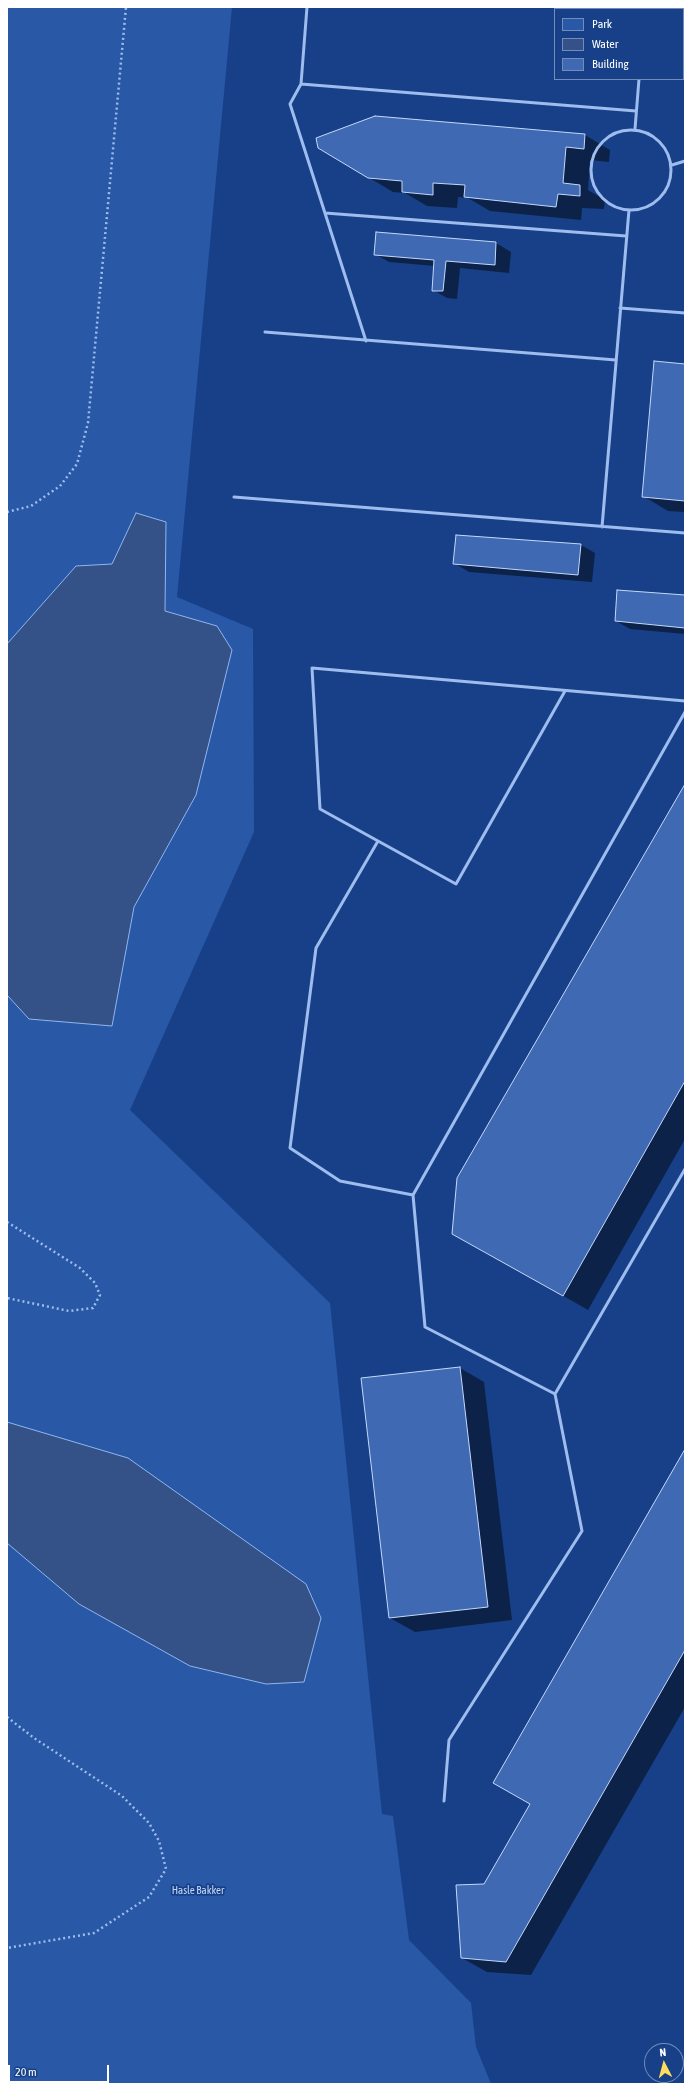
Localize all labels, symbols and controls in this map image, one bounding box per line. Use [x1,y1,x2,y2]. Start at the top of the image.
legend [554,8,684,80]
text: Park [592,17,612,31]
text: Water [592,37,618,51]
text: Building [592,57,629,71]
park label: Hasle Bakker [172,1884,224,1898]
north arrow [644,2043,684,2083]
text: N [659,2046,667,2058]
scale bar [10,2057,111,2083]
text: 20 m [15,2065,37,2079]

